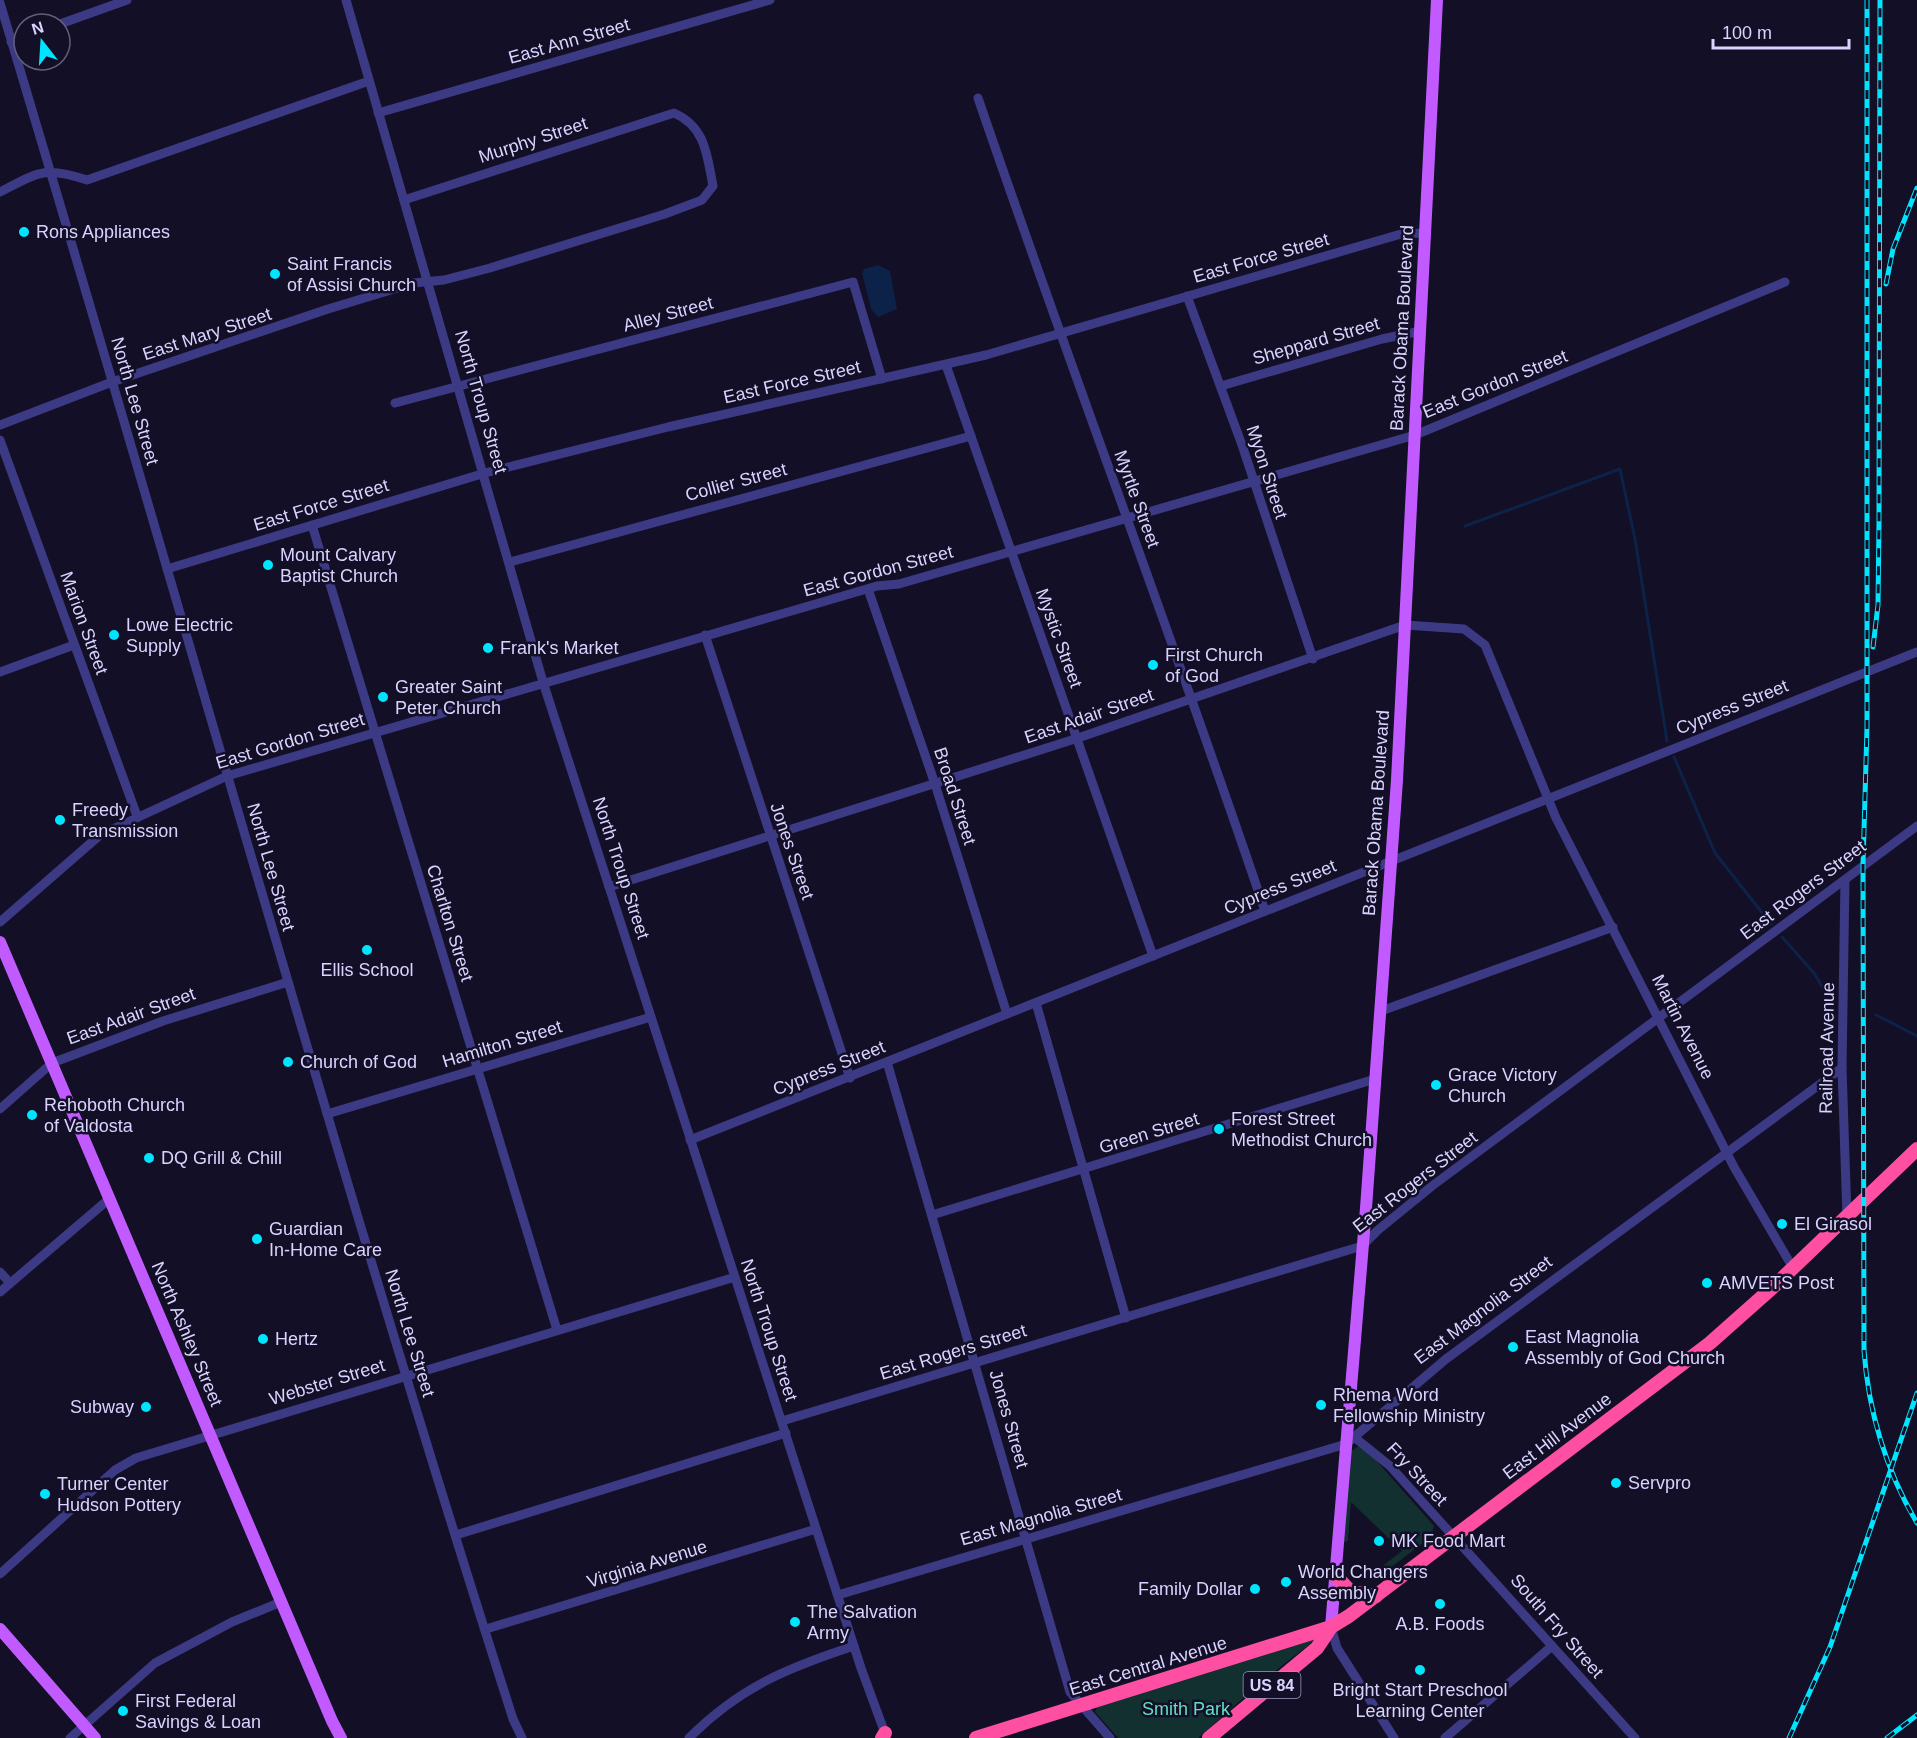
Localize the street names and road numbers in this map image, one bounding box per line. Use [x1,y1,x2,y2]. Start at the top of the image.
street label: East Ann Street [506,14,632,68]
street label: Murphy Street [476,113,590,167]
street label: Barack Obama Boulevard [1387,225,1417,431]
street label: East Force Street [1191,229,1331,287]
street label: Alley Street [621,292,715,336]
street label: East Mary Street [140,304,274,364]
street label: Sheppard Street [1250,313,1382,369]
street label: North Troup Street [451,328,511,476]
street label: North Lee Street [107,335,163,467]
street label: East Gordon Street [1420,346,1570,422]
street label: East Force Street [722,357,862,407]
street label: Myon Street [1242,423,1292,521]
street label: Myrtle Street [1110,448,1164,550]
street label: Collier Street [683,459,789,505]
street label: East Force Street [251,475,391,535]
street label: East Gordon Street [801,541,955,601]
street label: Marion Street [56,569,112,677]
street label: Mystic Street [1032,586,1086,690]
street label: Cypress Street [1673,675,1791,739]
street label: East Adair Street [1022,685,1156,747]
street label: East Gordon Street [213,709,367,773]
street label: Barack Obama Boulevard [1359,709,1393,917]
street label: Broad Street [930,745,980,847]
street label: North Troup Street [589,794,653,942]
street label: Jones Street [766,800,818,902]
street label: North Lee Street [243,801,299,933]
street label: East Rogers Street [1736,836,1870,944]
street label: Cypress Street [1221,855,1339,919]
street label: Charlton Street [423,862,477,984]
street label: Martin Avenue [1648,971,1718,1083]
street label: Railroad Avenue [1816,982,1838,1114]
street label: East Adair Street [64,984,198,1048]
street label: Hamilton Street [440,1016,564,1072]
street label: Cypress Street [770,1036,888,1100]
street label: Green Street [1097,1108,1201,1158]
street label: East Rogers Street [1349,1127,1481,1237]
street label: East Magnolia Street [1410,1252,1556,1368]
street label: North Troup Street [737,1256,801,1404]
street label: North Ashley Street [147,1259,227,1409]
street label: North Lee Street [381,1267,439,1399]
street label: East Rogers Street [877,1320,1029,1384]
street label: Webster Street [267,1355,387,1409]
street label: Jones Street [985,1368,1033,1470]
street label: East Hill Avenue [1499,1389,1615,1483]
street label: Fry Street [1383,1438,1451,1510]
street label: East Magnolia Street [958,1484,1124,1550]
street label: Virginia Avenue [585,1536,709,1592]
street label: South Fry Street [1506,1570,1608,1682]
street label: East Central Avenue [1067,1632,1229,1700]
road number: US 84 [1244,1672,1300,1698]

